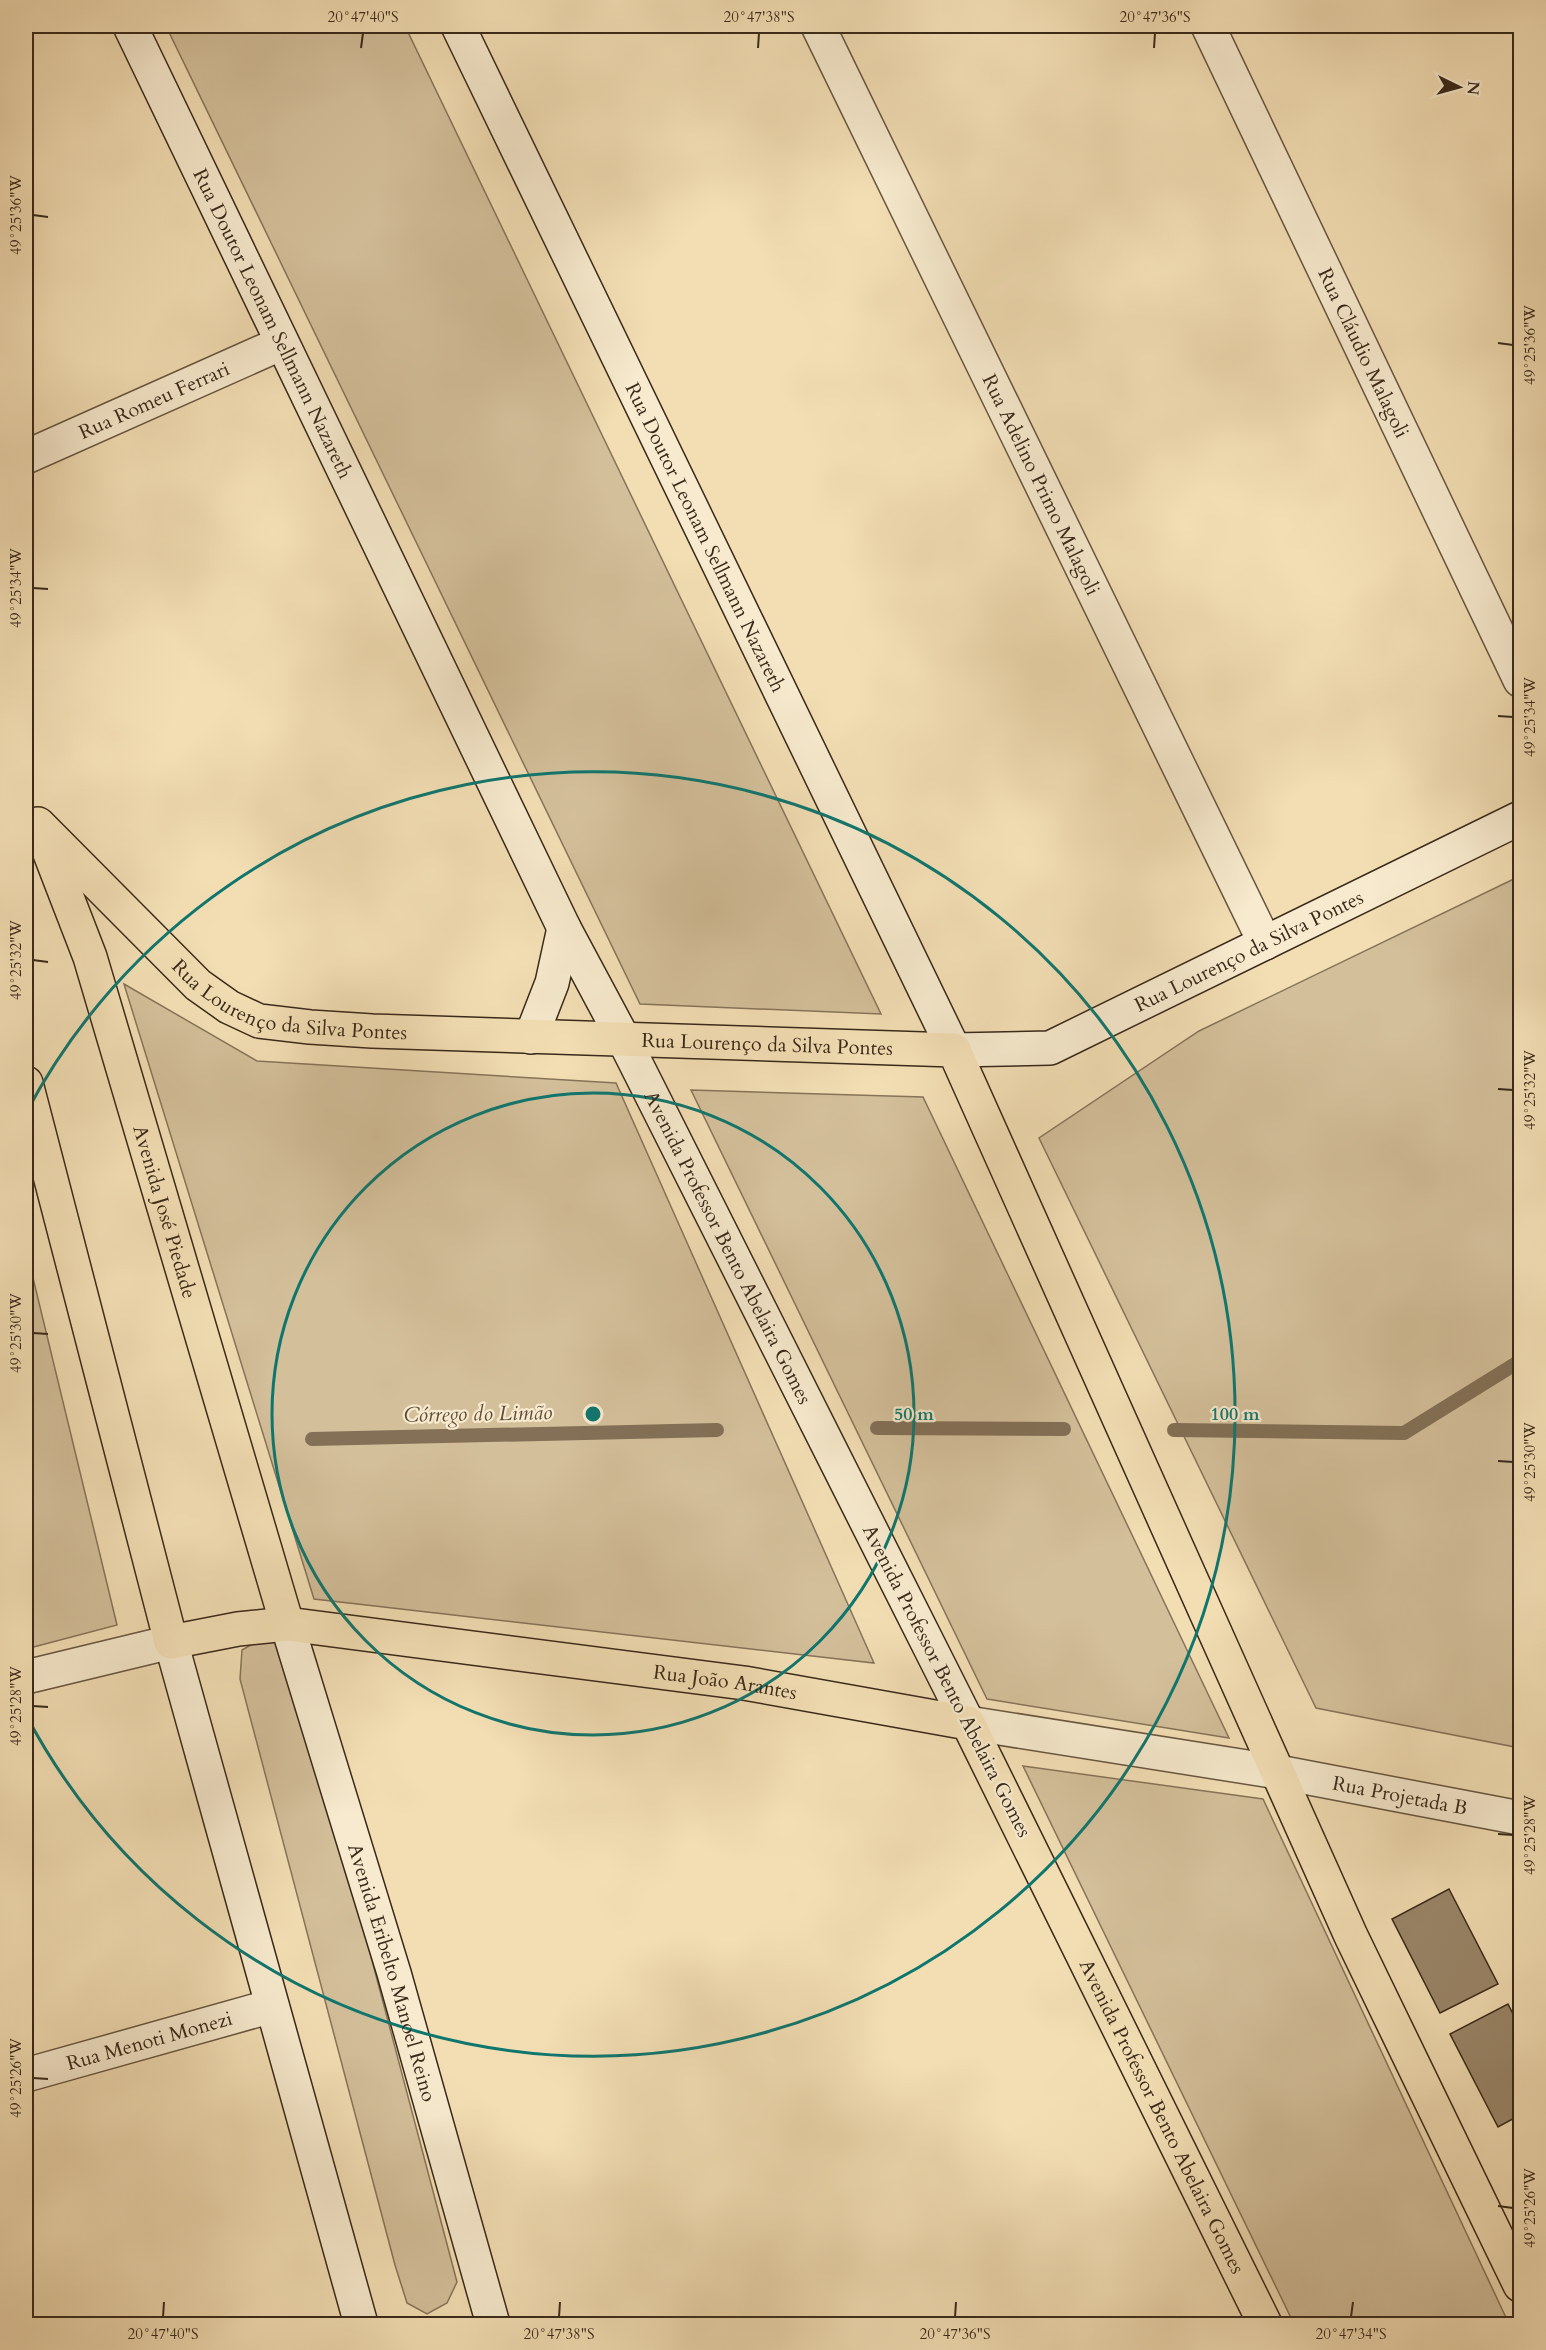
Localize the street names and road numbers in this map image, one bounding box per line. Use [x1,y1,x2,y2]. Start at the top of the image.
street label: Rua Doutor Leonam Sellmann Nazareth [187,164,359,483]
street label: Rua Cláudio Malagoli [1312,263,1416,443]
street label: Rua Romeu Ferrari [74,354,234,445]
street label: Rua Adelino Primo Malagoli [976,369,1107,600]
street label: Rua Doutor Leonam Sellmann Nazareth [619,378,792,697]
street label: Rua Lourenço da Silva Pontes [1130,883,1368,1018]
street label: Rua Lourenço da Silva Pontes [166,953,408,1046]
street label: Rua Lourenço da Silva Pontes [641,1026,893,1061]
street label: Avenida Professor Bento Abelaira Gomes [638,1086,819,1409]
street label: Avenida José Piedade [127,1122,204,1301]
street label: Avenida Professor Bento Abelaira Gomes [856,1520,1038,1842]
street label: Rua João Arantes [652,1658,799,1706]
street label: Rua Projetada B [1330,1769,1470,1821]
street label: Avenida Eribelto Manoel Reino [342,1840,443,2105]
street label: Avenida Professor Bento Abelaira Gomes [1073,1954,1252,2278]
street label: Rua Menoti Monezi [63,2004,236,2077]

